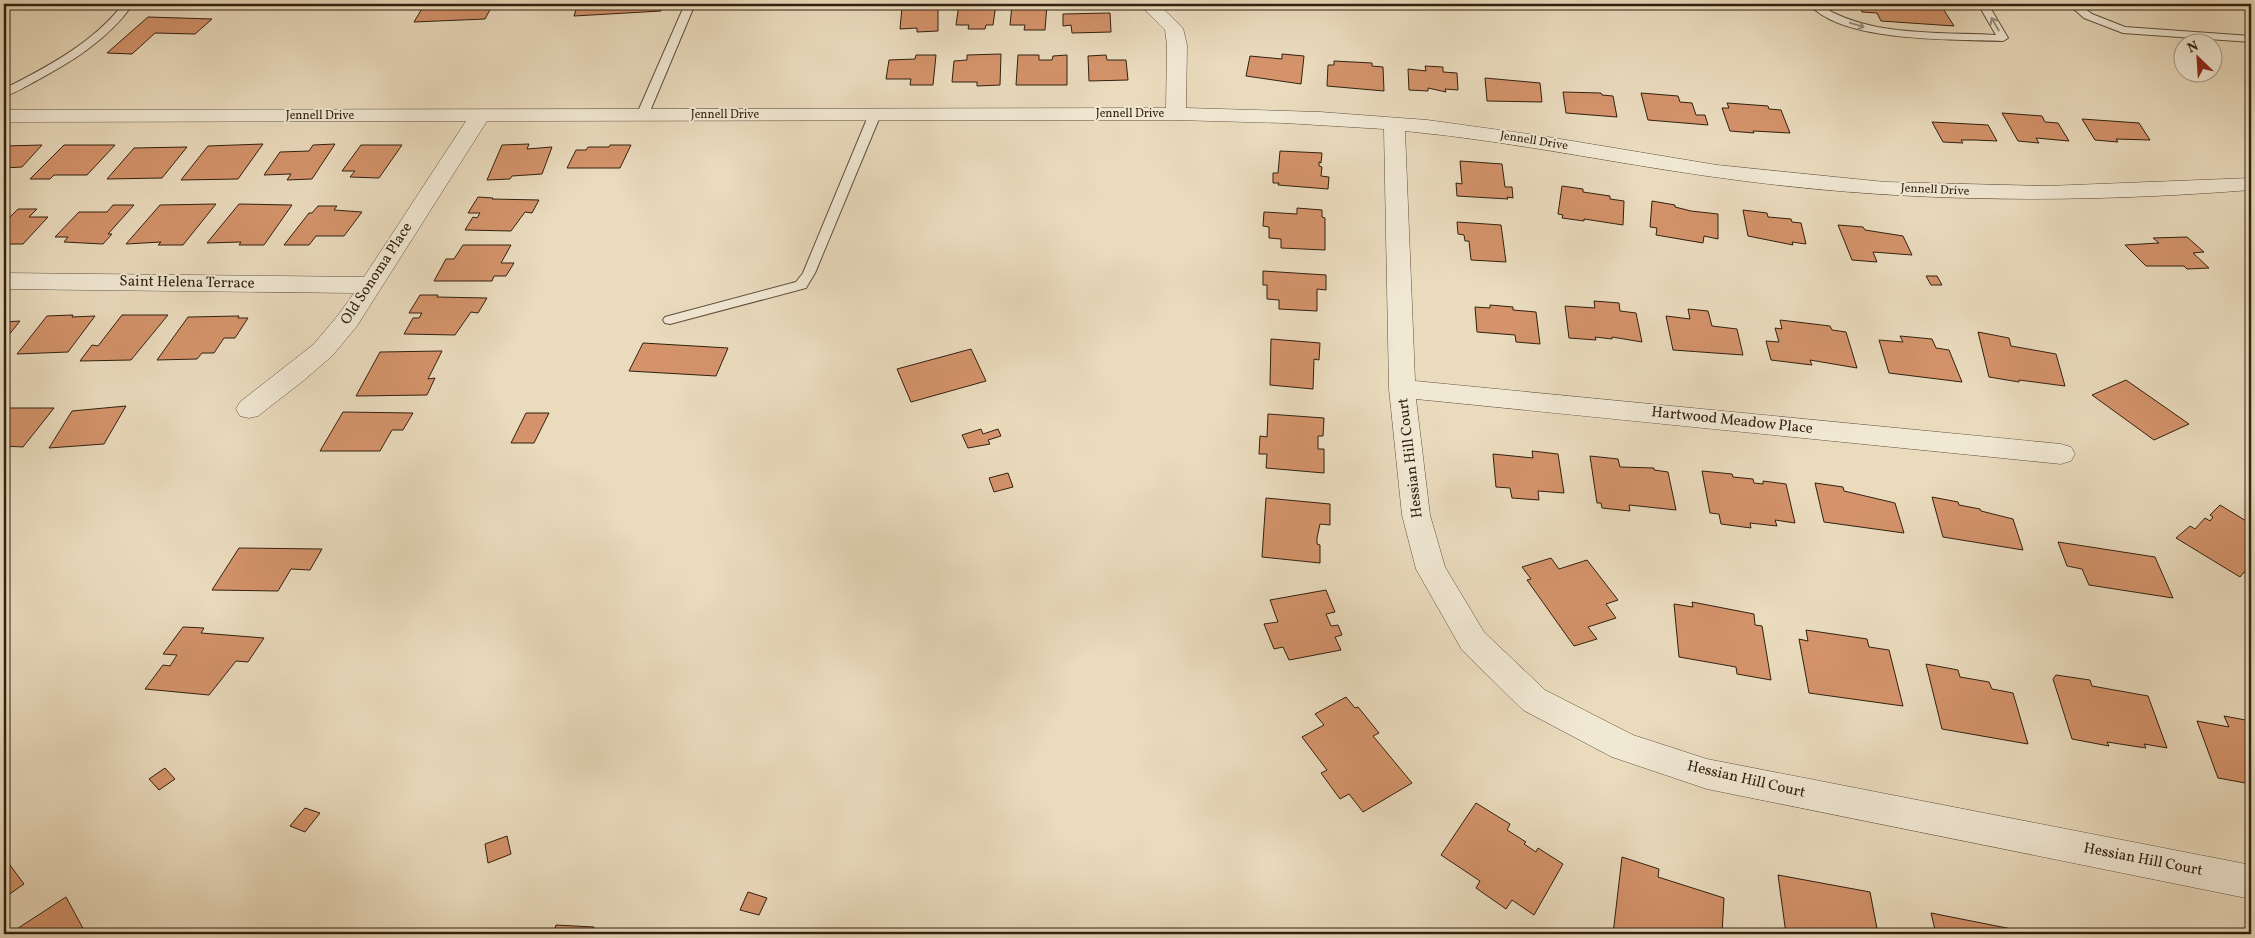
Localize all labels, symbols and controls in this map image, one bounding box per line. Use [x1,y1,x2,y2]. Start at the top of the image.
one-way arrow [1990,18,2000,32]
one-way arrow [1849,21,1865,31]
north arrow [2172,32,2222,82]
text: N [2185,37,2202,58]
street label: Jennell Drive [1096,106,1165,122]
street label: Jennell Drive [691,107,760,123]
street label: Jennell Drive [286,108,355,124]
street label: Jennell Drive [1499,128,1569,154]
street label: Jennell Drive [1900,180,1970,200]
street label: Old Sonoma Place [336,219,418,329]
street label: Saint Helena Terrace [119,271,255,295]
street label: Hessian Hill Court [1393,397,1429,519]
street label: Hartwood Meadow Place [1650,402,1814,440]
street label: Hessian Hill Court [1685,756,1807,804]
street label: Hessian Hill Court [2082,838,2204,882]

